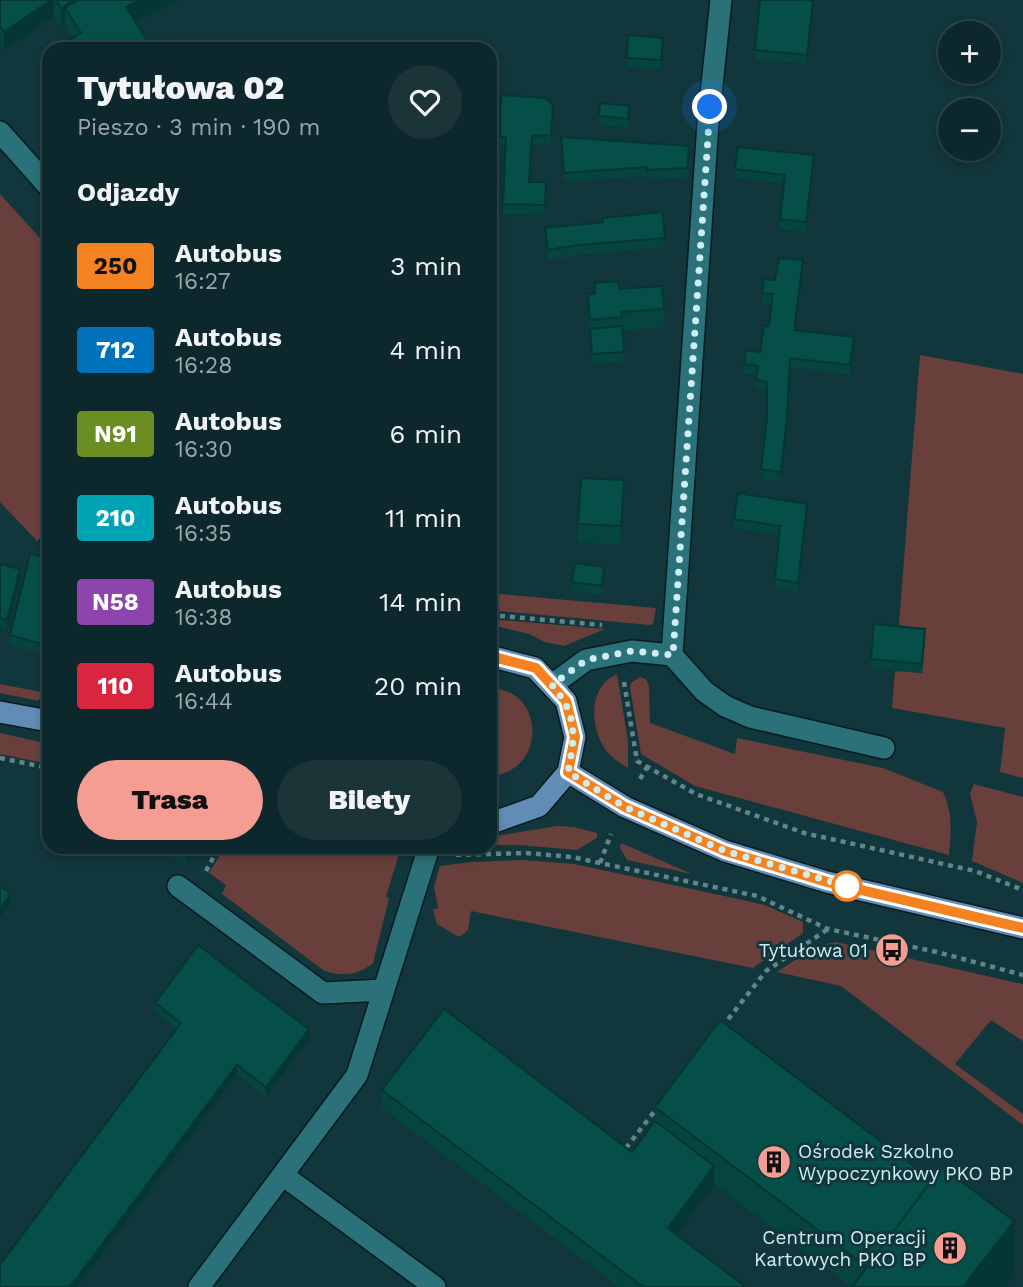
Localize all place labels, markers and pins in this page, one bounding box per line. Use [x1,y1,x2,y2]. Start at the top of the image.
unlabelled marker [832,871,862,901]
bus stop icon: Tytułowa 01 [873,931,911,969]
place label: Tytułowa 01 [759,939,868,962]
place label: Ośrodek Szkolno Wypoczynkowy PKO BP [798,1140,1013,1185]
building icon: Ośrodek Szkolno Wypoczynkowy PKO BP [755,1143,793,1181]
place label: Centrum Operacji Kartowych PKO BP [754,1226,926,1271]
building icon: Centrum Operacji Kartowych PKO BP [931,1229,969,1267]

